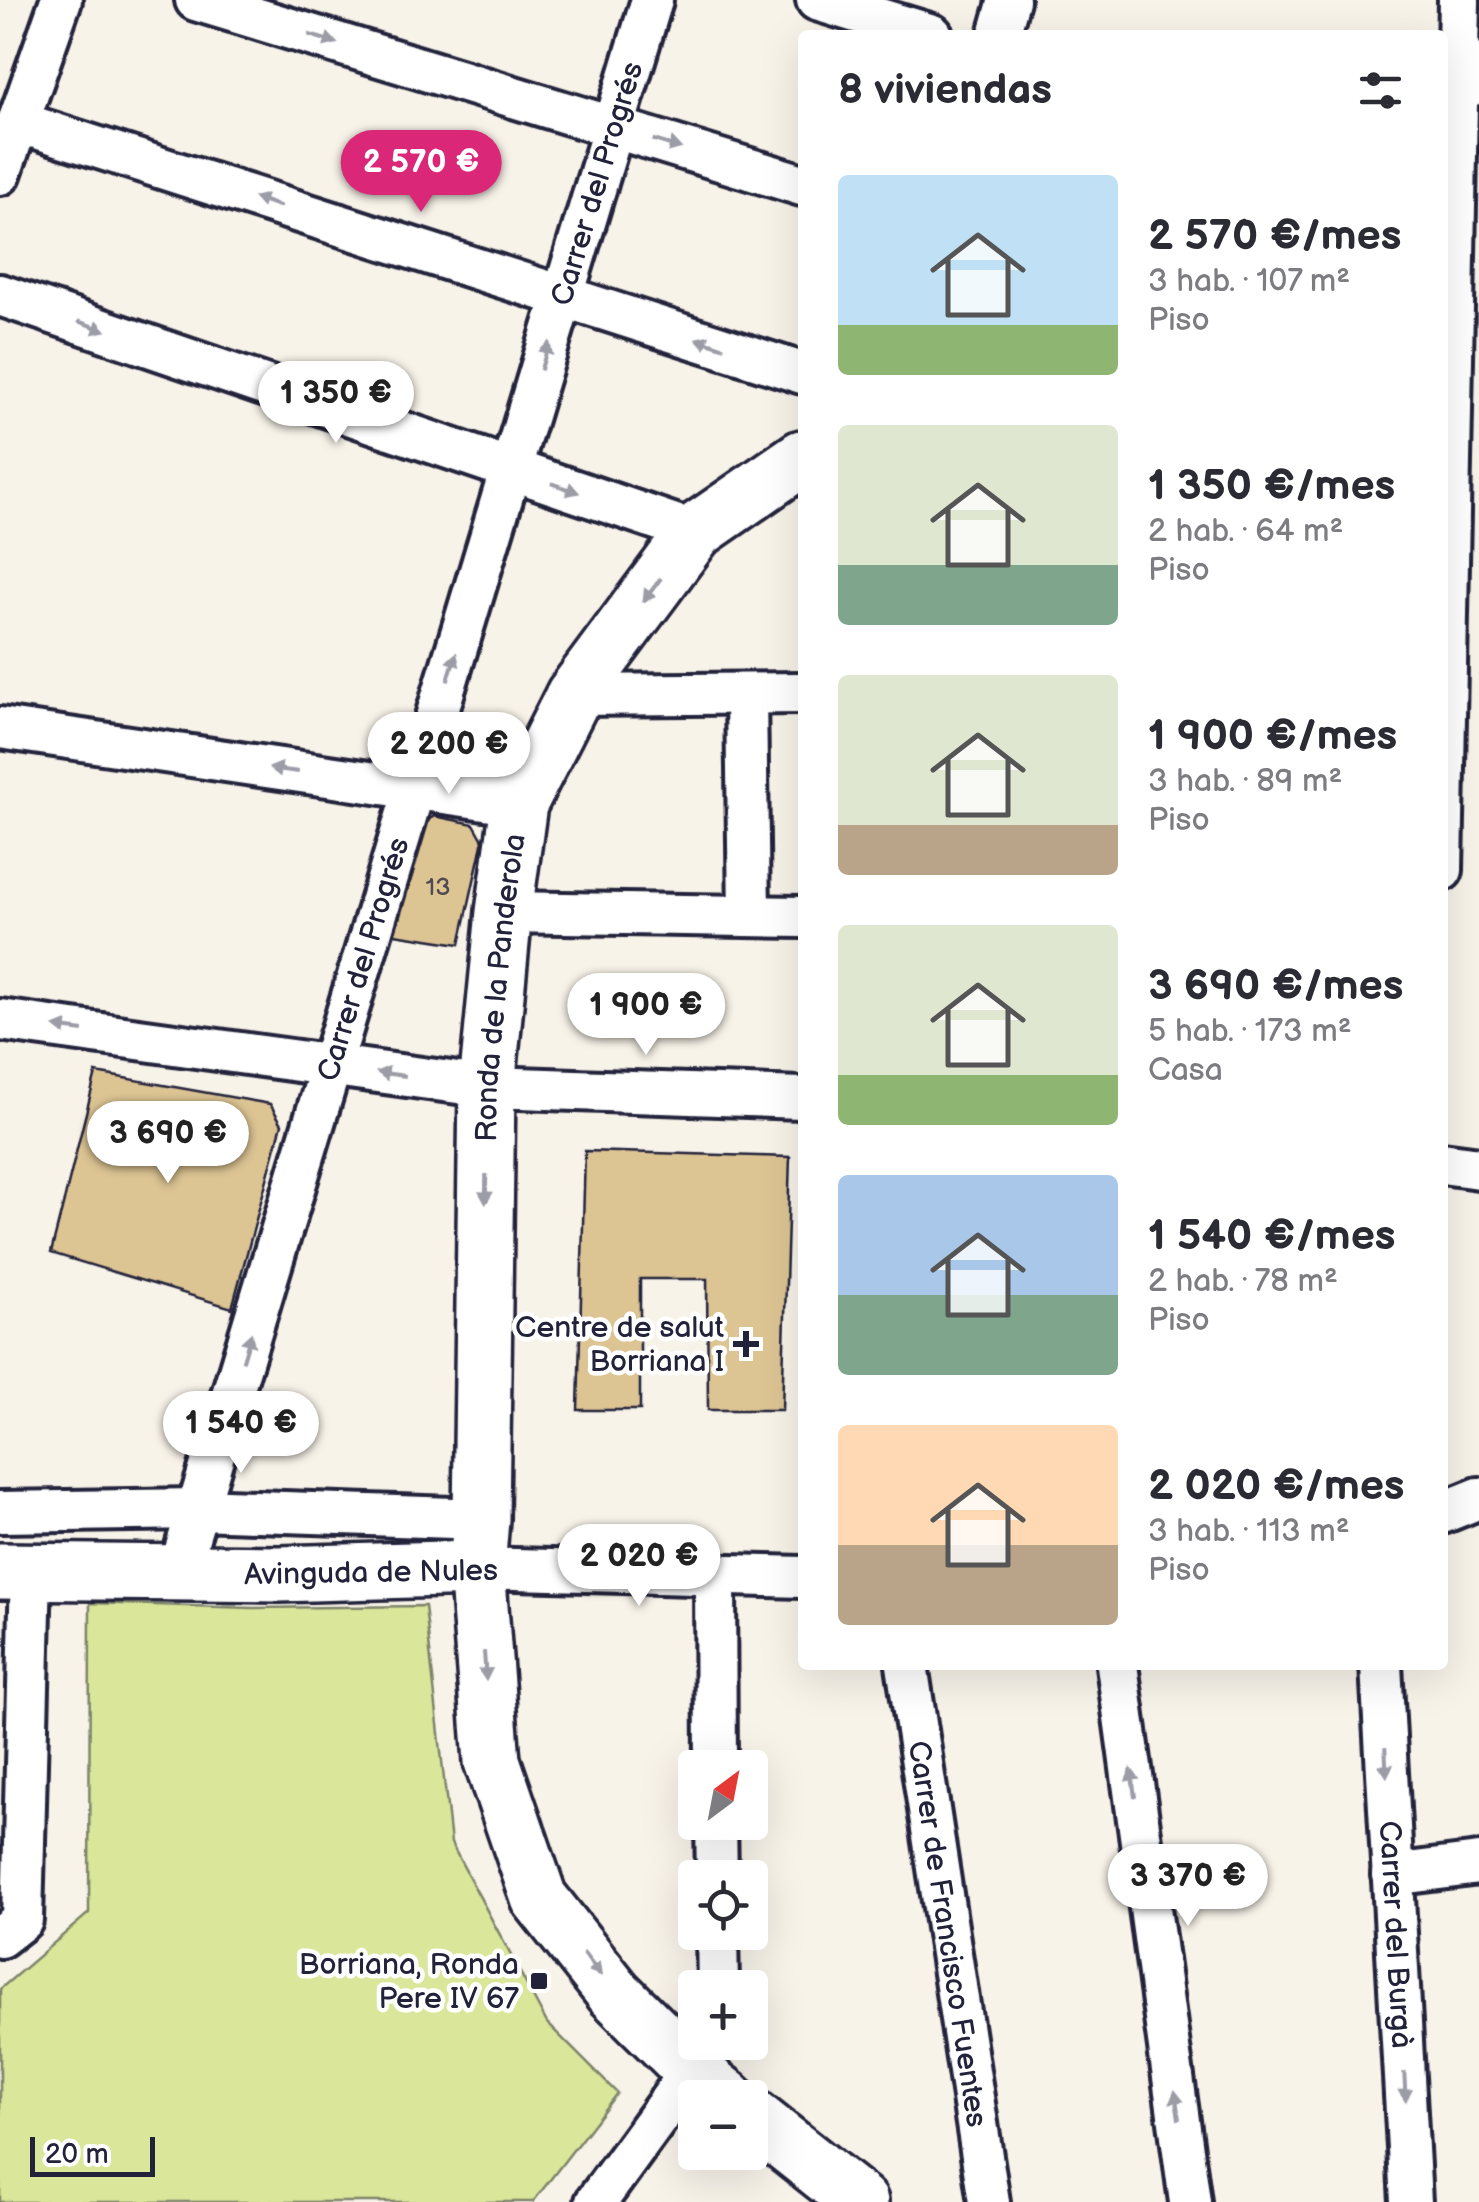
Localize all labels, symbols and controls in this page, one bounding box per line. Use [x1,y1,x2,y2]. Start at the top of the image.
one-way arrow [308,32,339,47]
street label: Carrer del Progrés [544,58,651,310]
icon: filters [1353,63,1408,118]
text: 8 viviendas [838,65,1052,116]
pin: 2 570 € [329,130,513,215]
one-way arrow [652,137,683,152]
text: 2 570 € [363,143,479,182]
one-way arrow [251,194,281,209]
text: 2 570 €/mes [1148,211,1401,262]
icon: home [918,215,1038,335]
text: 3 hab. · 107 m² [1148,262,1350,301]
text: Piso [1148,301,1210,340]
one-way arrow [78,319,108,334]
one-way arrow [694,335,724,350]
one-way arrow [538,340,553,370]
pin: 1 350 € [244,361,428,446]
text: 1 350 € [280,374,392,413]
text: 1 350 €/mes [1148,461,1395,512]
icon: home [918,465,1038,585]
one-way arrow [551,481,581,496]
text: 2 hab. · 64 m² [1148,512,1343,551]
text: Piso [1148,551,1210,590]
one-way arrow [643,577,663,603]
one-way arrow [445,651,460,682]
text: 1 900 €/mes [1148,711,1397,762]
pin: 2 200 € [357,712,541,797]
icon: home [918,715,1038,835]
text: 2 200 € [389,725,509,764]
one-way arrow [268,761,300,777]
text: 3 hab. · 89 m² [1148,762,1342,801]
text: Piso [1148,801,1210,840]
street label: Ronda de la Panderola [469,832,534,1142]
street label: Carrer del Progrés [310,833,418,1086]
house number: 13 [425,872,451,903]
text: 3 690 €/mes [1148,961,1403,1012]
icon: home [918,965,1038,1085]
pin: 1 900 € [554,973,738,1058]
text: 1 900 € [589,986,703,1025]
text: 5 hab. · 173 m² [1148,1012,1352,1051]
one-way arrow [52,1021,84,1037]
text: Casa [1148,1051,1223,1090]
one-way arrow [374,1065,406,1081]
pin: 3 690 € [76,1101,260,1186]
text: 3 690 € [109,1114,227,1153]
one-way arrow [478,1174,494,1206]
text: 1 540 €/mes [1148,1211,1395,1262]
icon: home [918,1215,1038,1335]
text: 2 hab. · 78 m² [1148,1262,1338,1301]
text: Piso [1148,1301,1210,1340]
place label: Centre de salut Borriana I [515,1310,724,1380]
one-way arrow [240,1331,255,1362]
marker: Centre de salut Borriana I [733,1331,759,1357]
pin: 1 540 € [149,1391,333,1476]
text: 1 540 € [185,1404,297,1443]
text: 2 020 €/mes [1148,1461,1405,1512]
icon: home [918,1465,1038,1585]
text: 3 hab. · 113 m² [1148,1512,1350,1551]
pin: 2 020 € [547,1524,731,1609]
text: 2 020 € [579,1537,699,1576]
text: Piso [1148,1551,1210,1590]
street label: Avinguda de Nules [244,1553,498,1593]
one-way arrow [477,1650,493,1682]
street label: Carrer de Francisco Fuentes [900,1738,994,2130]
one-way arrow [1378,1747,1394,1779]
north arrow [678,1750,768,1840]
map controls [678,1750,768,2170]
one-way arrow [1125,1767,1141,1799]
street label: Carrer del Burgà [1371,1820,1419,2049]
pin: 3 370 € [1096,1844,1280,1929]
text: 3 370 € [1130,1857,1246,1896]
button: locate [678,1860,768,1950]
place label: Borriana, Ronda Pere IV 67 [299,1947,519,2017]
one-way arrow [581,1951,602,1977]
marker: Borriana, Ronda Pere IV 67 [528,1970,550,1992]
button: + [678,1970,768,2060]
one-way arrow [1397,2071,1413,2103]
button: − [678,2080,768,2170]
one-way arrow [1169,2089,1185,2121]
scale bar [30,2132,155,2176]
text: 20 m [45,2138,109,2171]

